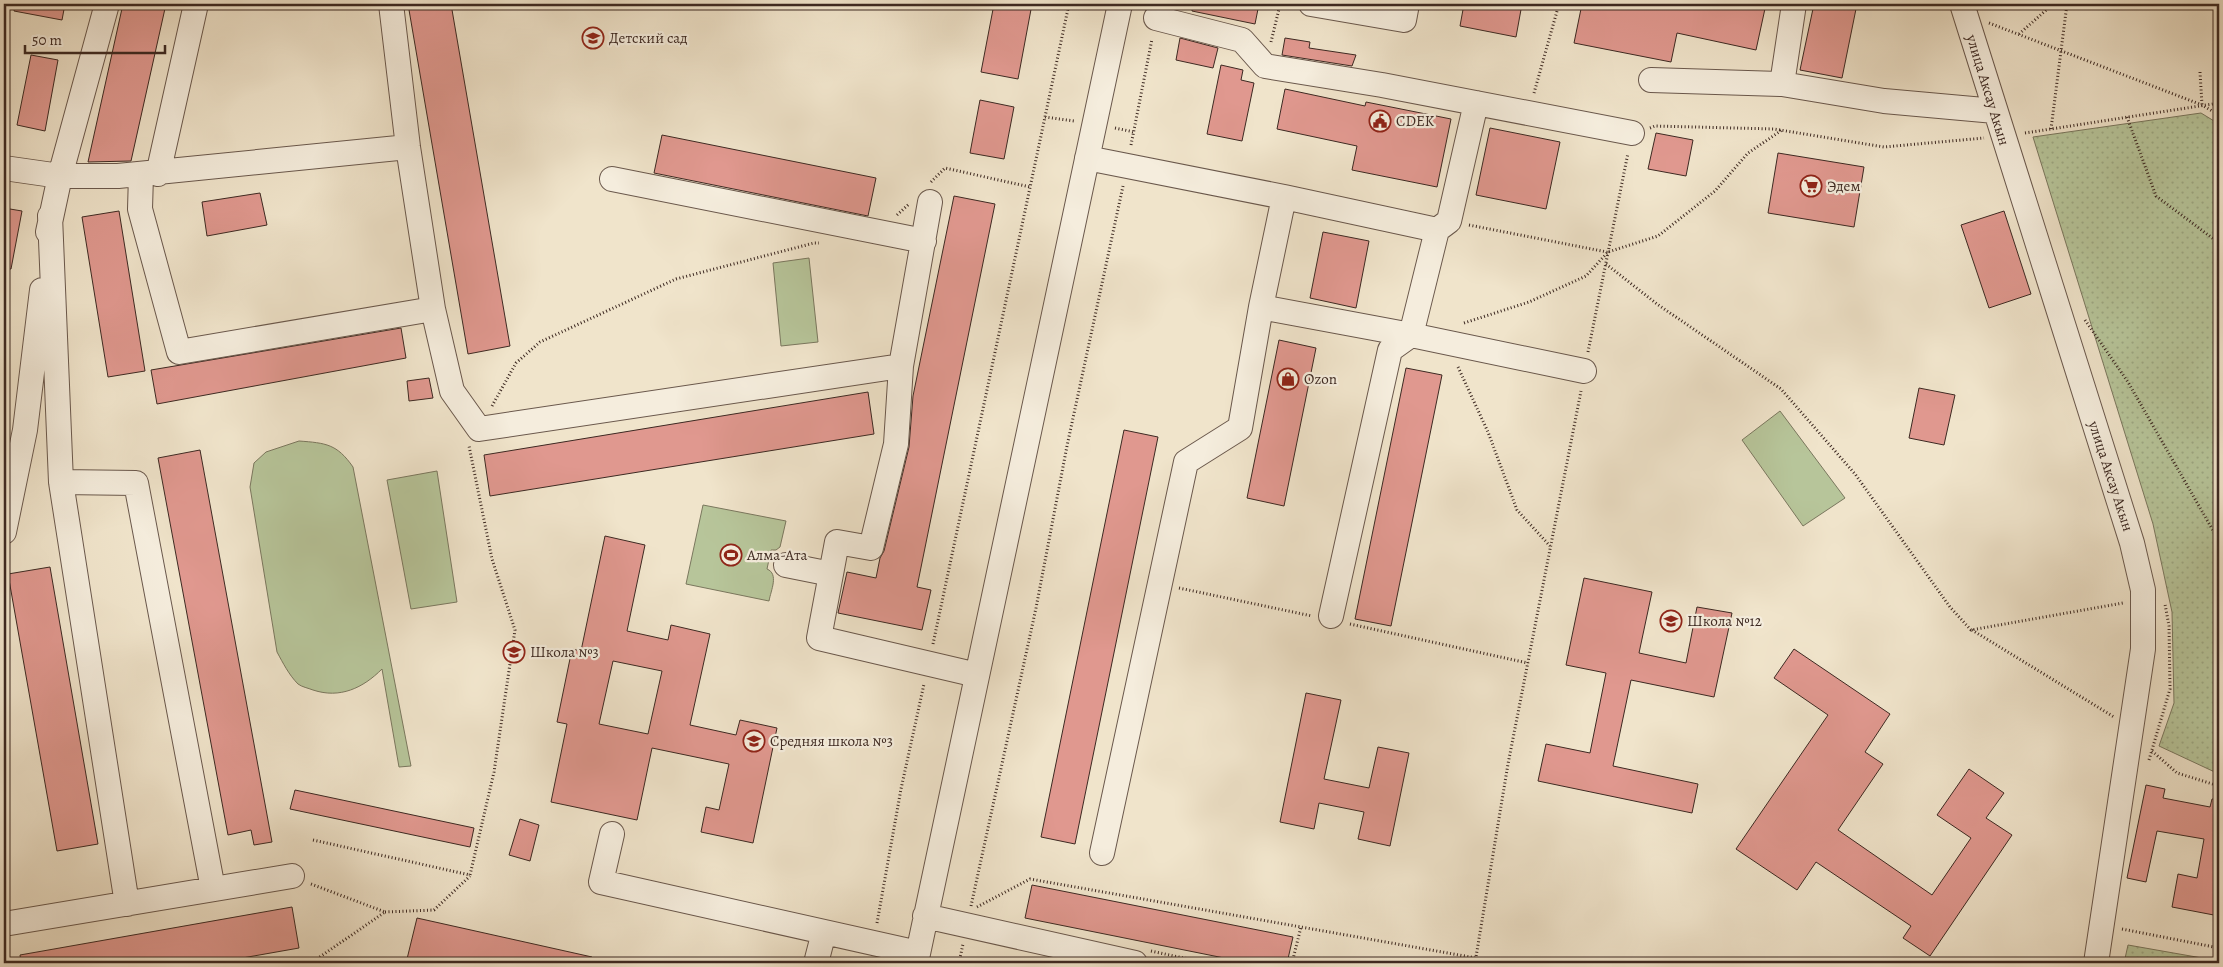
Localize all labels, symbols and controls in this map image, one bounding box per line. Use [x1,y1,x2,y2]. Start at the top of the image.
scale bar [25,22,165,54]
school or university icon: Детский сад [581,26,605,50]
place label: Детский сад [609,28,688,48]
text: 50 m [32,30,62,50]
street label: улица Аксау Акын [1961,31,2014,148]
public building icon: CDEK [1368,109,1392,133]
place label: CDEK [1396,111,1435,131]
supermarket icon: Эдем [1799,174,1823,198]
place label: Эдем [1827,176,1861,196]
shop icon: Ozon [1276,367,1300,391]
place label: Ozon [1304,369,1337,389]
street label: улица Аксау Акын [2083,417,2138,534]
sports icon: Алма-Ата [719,543,743,567]
place label: Алма-Ата [746,545,808,565]
school or university icon: Школа №12 [1659,609,1683,633]
place label: Школа №12 [1687,611,1762,631]
school or university icon: Школа №3 [502,640,526,664]
place label: Школа №3 [530,642,599,662]
school or university icon: Средняя школа №3 [742,729,766,753]
place label: Средняя школа №3 [770,731,893,751]

